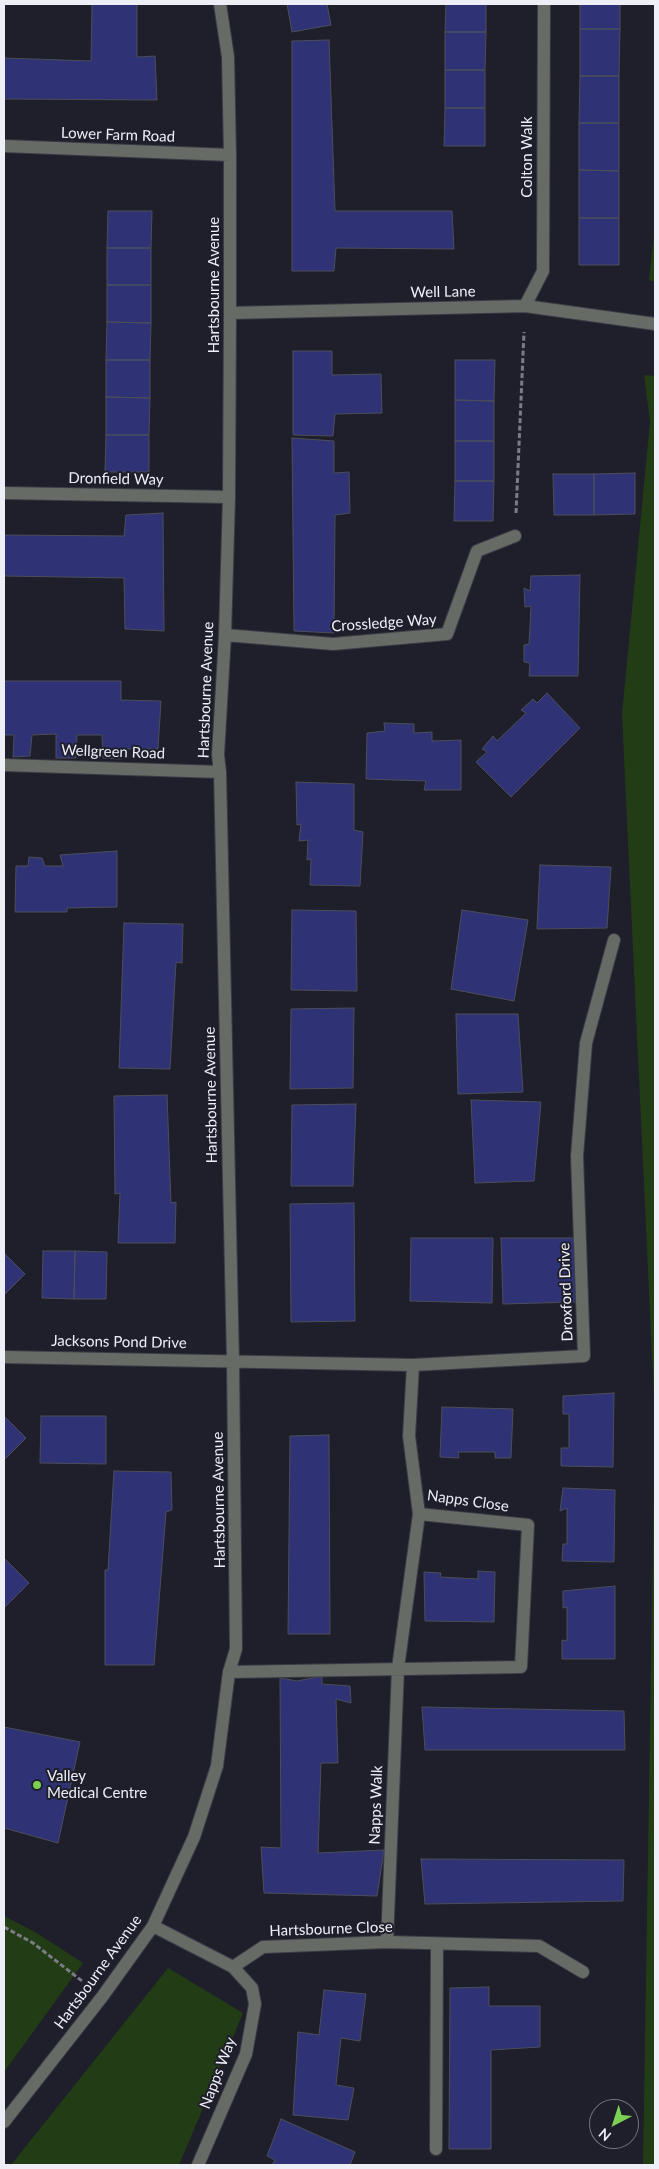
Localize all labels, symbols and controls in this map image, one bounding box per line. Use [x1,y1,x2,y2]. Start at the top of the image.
street label: Colton Walk [518,116,536,198]
street label: Lower Farm Road [61,124,175,146]
street label: Hartsbourne Avenue [205,217,223,353]
street label: Well Lane [410,282,476,302]
street label: Dronfield Way [68,469,164,489]
street label: Crossledge Way [331,610,437,636]
street label: Hartsbourne Avenue [195,621,217,759]
street label: Wellgreen Road [61,741,165,763]
street label: Hartsbourne Avenue [201,1027,221,1163]
street label: Droxford Drive [555,1242,577,1342]
street label: Jacksons Pond Drive [51,1332,187,1352]
street label: Hartsbourne Avenue [209,1432,229,1568]
street label: Napps Close [426,1486,510,1516]
street label: Napps Walk [366,1765,386,1845]
place label: Valley Medical Centre [47,1767,147,1802]
marker: Valley Medical Centre [31,1779,43,1791]
street label: Hartsbourne Avenue [51,1911,145,2033]
street label: Hartsbourne Close [269,1918,393,1940]
street label: Napps Way [196,2035,240,2111]
north arrow [589,2099,639,2149]
text: N [595,2125,614,2145]

